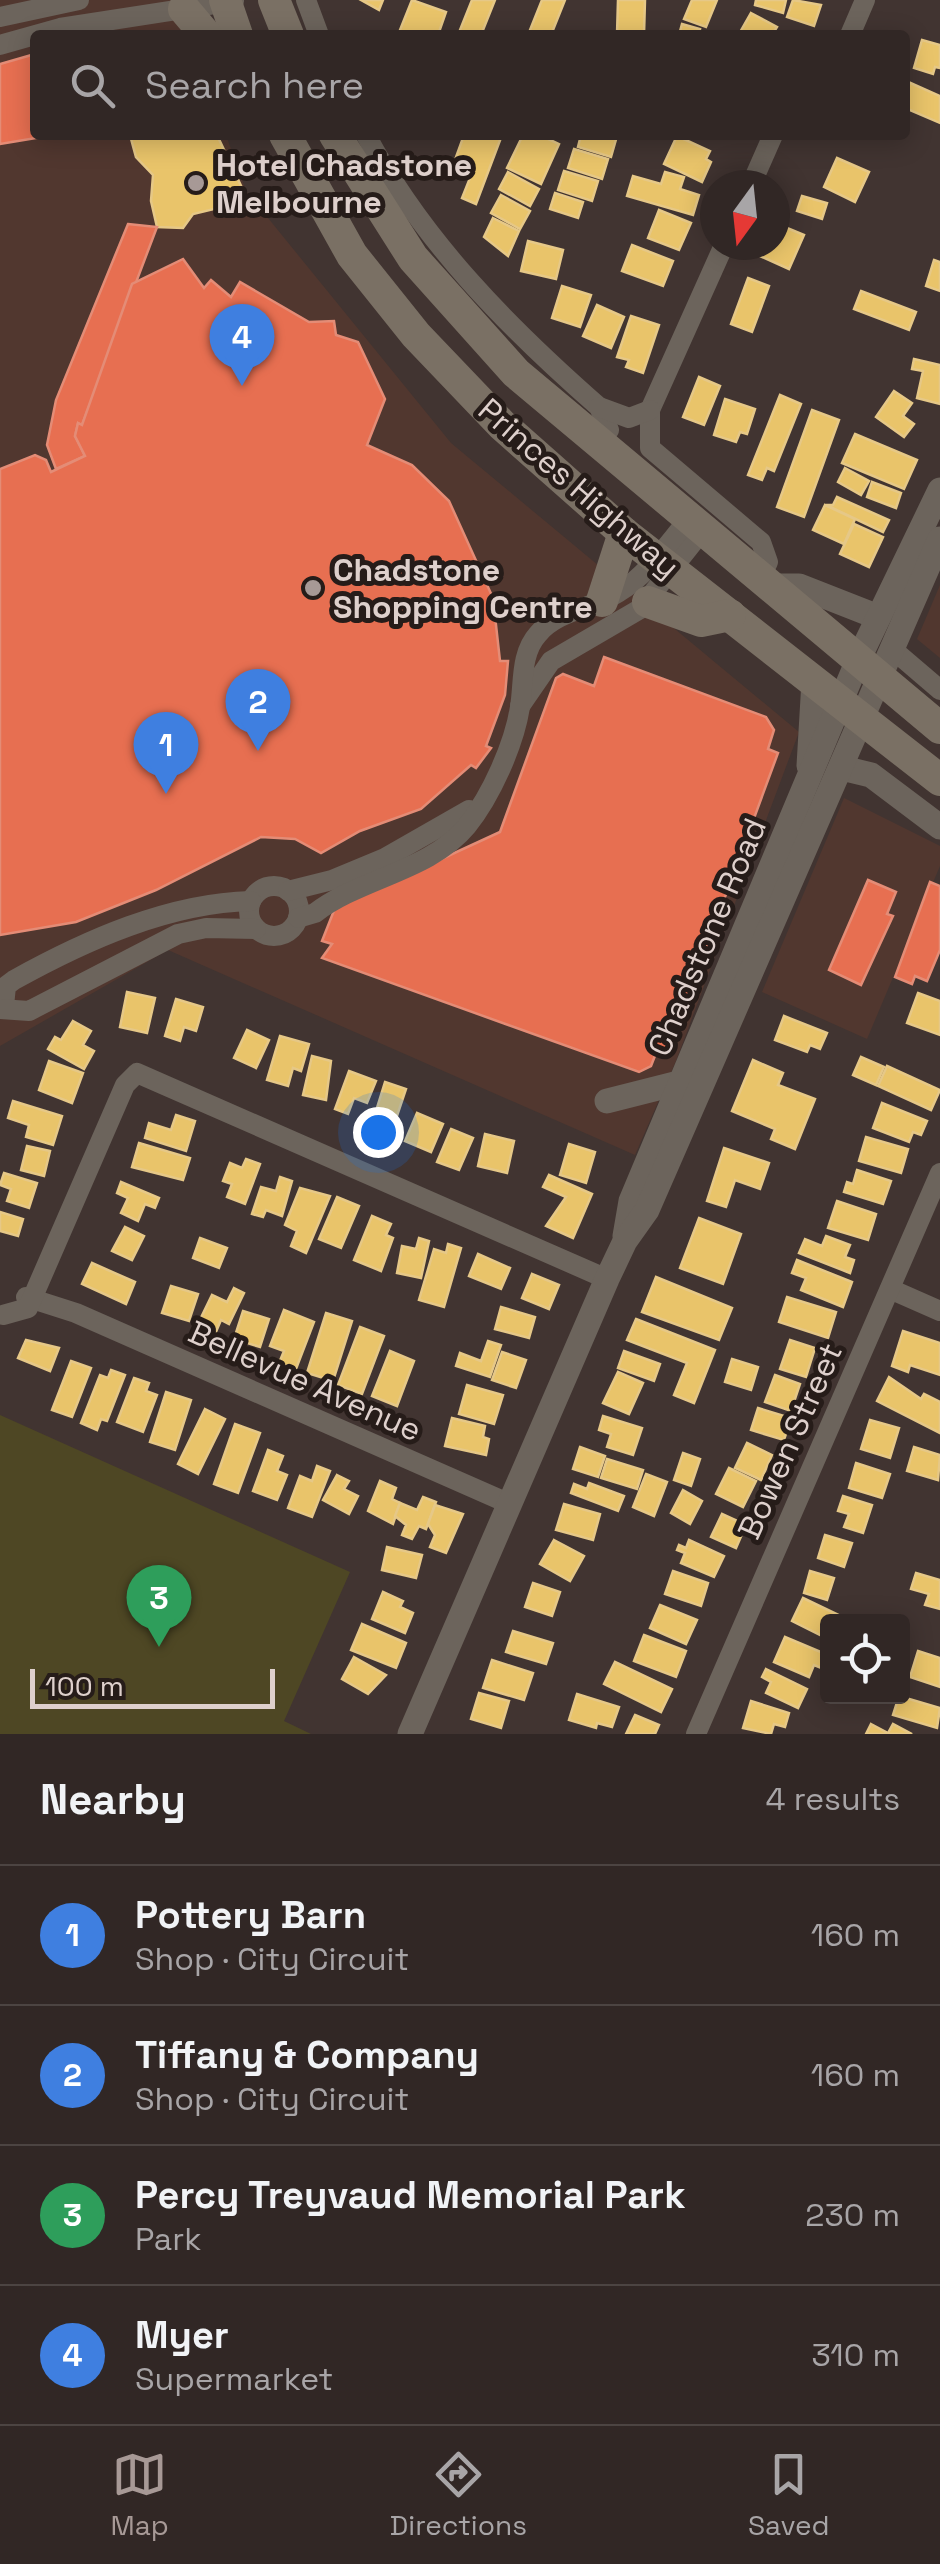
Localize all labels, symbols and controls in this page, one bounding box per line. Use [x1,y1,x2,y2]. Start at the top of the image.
search box [30,30,910,140]
icon: search [65,58,120,113]
text: Search here [145,61,364,109]
place label: Hotel Chadstone Melbourne [216,145,472,222]
north arrow [700,170,790,260]
marker: Hotel Chadstone Melbourne [185,172,207,194]
pin: 4 [210,304,274,386]
street label: Princes Highway [470,390,688,586]
place label: Chadstone Shopping Centre [333,550,593,627]
marker: Chadstone Shopping Centre [302,577,324,599]
pin: 2 [226,668,290,751]
pin: 1 [134,712,198,794]
street label: Chadstone Road [639,812,775,1062]
your location [353,1107,404,1158]
street label: Bellevue Avenue [182,1312,428,1450]
street label: Bowen Street [729,1337,851,1545]
pin: 3 [126,1564,192,1647]
map controls [820,1614,910,1704]
button: locate [820,1614,910,1704]
scale bar [30,1664,275,1708]
text: 100 m [45,1668,124,1704]
text: Nearby [40,1773,186,1826]
text: 4 results [765,1779,900,1819]
text: Pottery Barn [135,1891,366,1939]
text: 1 [65,1915,80,1955]
text: 160 m [811,1915,900,1955]
text: Shop · City Circuit [135,1939,409,1979]
text: Tiffany & Company [135,2031,479,2079]
text: 2 [63,2055,82,2095]
text: 160 m [811,2055,900,2095]
text: Shop · City Circuit [135,2079,409,2119]
text: Percy Treyvaud Memorial Park [135,2171,686,2219]
text: 3 [63,2195,82,2235]
text: 230 m [805,2195,900,2235]
text: Park [135,2219,202,2259]
text: Myer [135,2311,229,2359]
text: 4 [62,2335,83,2375]
text: 310 m [812,2335,900,2375]
text: Supermarket [135,2359,333,2399]
tab: Map [110,2447,169,2543]
tab: Directions [390,2447,527,2543]
tab: Saved [748,2447,830,2543]

